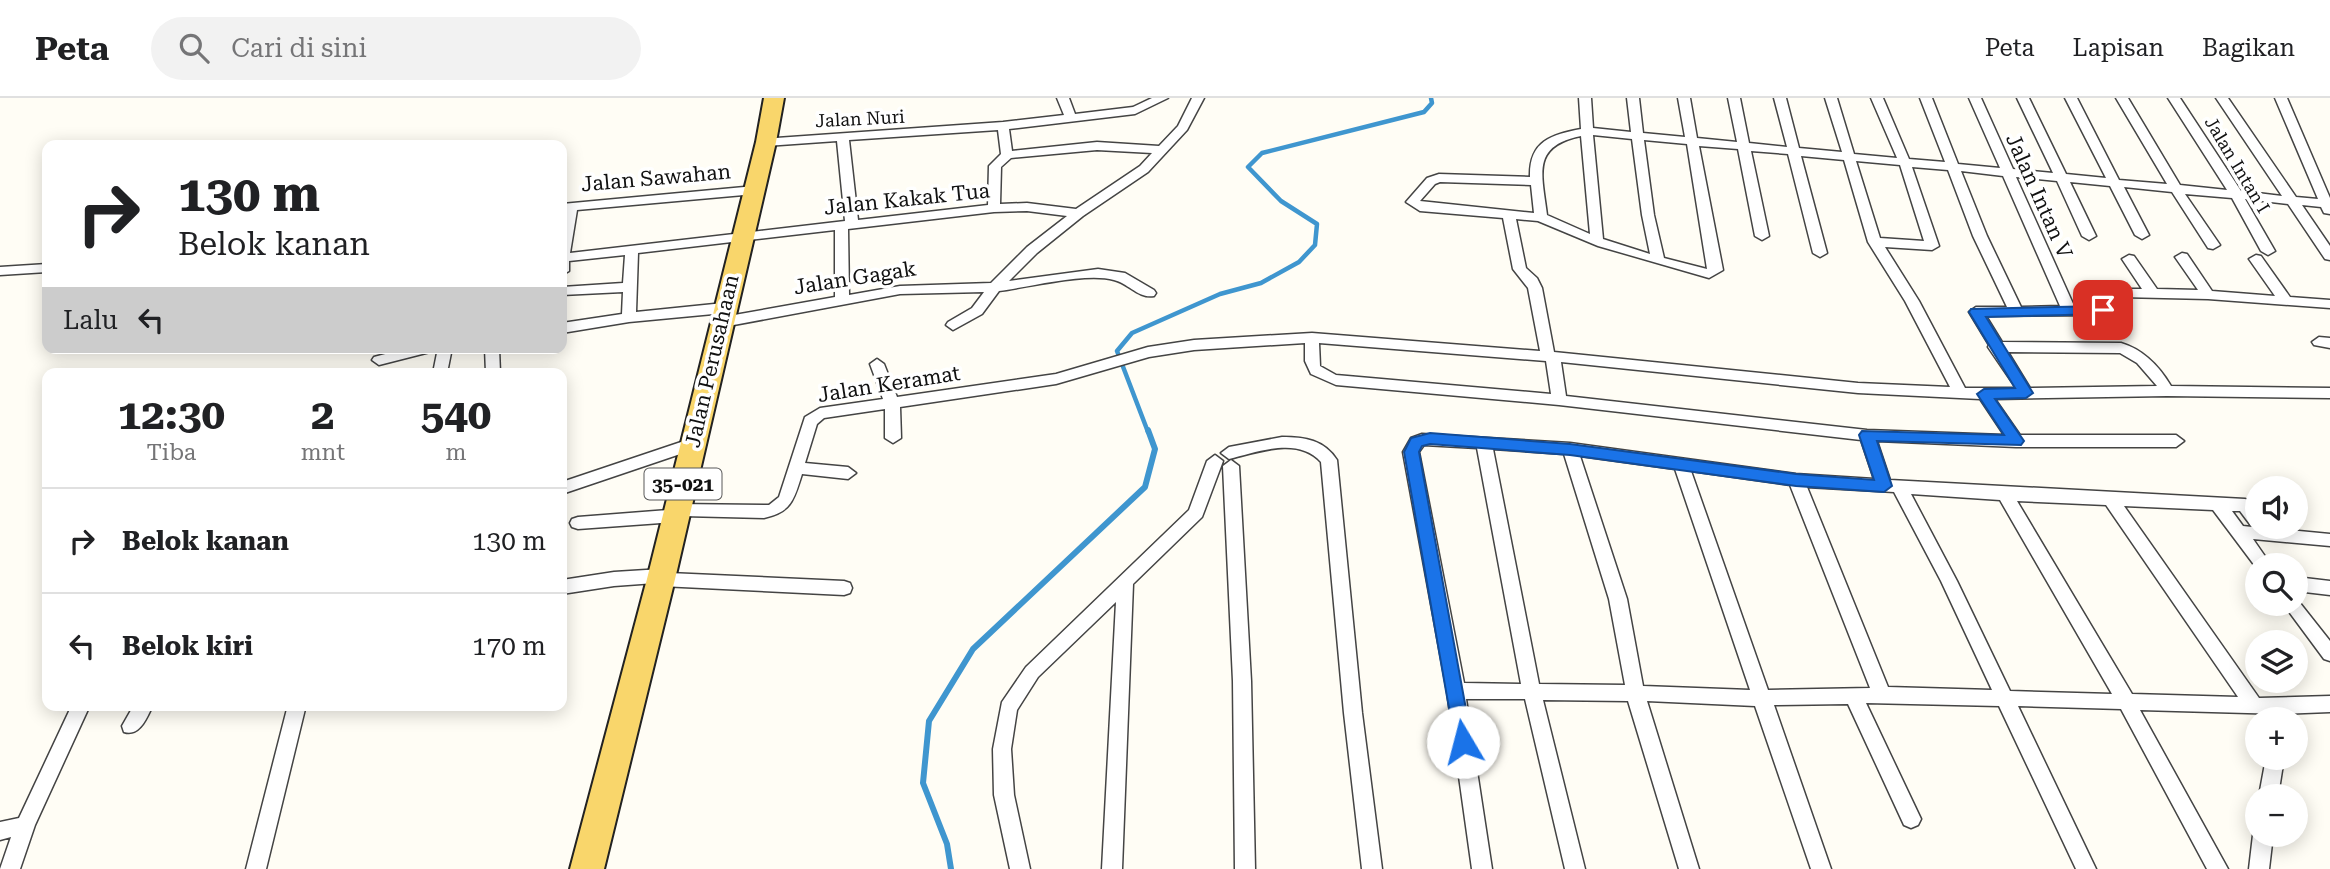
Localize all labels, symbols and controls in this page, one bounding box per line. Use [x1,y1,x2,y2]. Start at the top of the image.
search box [151,17,641,80]
text: Peta [35,29,109,68]
icon: search [175,29,213,67]
text: Cari di sini [231,33,367,63]
text: Peta [1985,34,2035,62]
text: Lapisan [2073,34,2164,62]
text: Bagikan [2202,34,2295,62]
street label: Jalan Nuri [815,106,905,131]
street label: Jalan Intan I [2200,113,2274,217]
street label: Jalan Intan V [2001,130,2077,262]
street label: Jalan Sawahan [580,159,732,197]
text: 130 m [178,166,320,223]
icon: right [63,168,154,259]
street label: Jalan Kakak Tua [823,178,992,220]
text: Belok kanan [178,225,370,263]
street label: Jalan Gagak [792,256,918,300]
street label: Jalan Perusahaan [680,272,744,450]
pin [2073,280,2133,340]
icon: arrive [2084,291,2122,329]
icon: left [132,301,170,339]
text: Lalu [63,305,118,335]
street label: Jalan Keramat [816,361,962,407]
text: 12:30 [118,390,225,439]
text: 2 [311,390,335,439]
text: 540 [421,390,491,439]
text: Tiba [146,439,196,466]
text: mnt [301,439,345,466]
text: m [446,439,467,466]
road number: 35-021 [644,468,722,500]
map controls [2245,476,2308,847]
button: sound [2245,476,2308,539]
icon: right [63,522,101,560]
text: Belok kanan [122,526,289,556]
text: 130 m [472,526,546,556]
button: search [2245,553,2308,616]
icon: left [63,627,101,665]
button: layers [2245,630,2308,693]
text: Belok kiri [122,631,253,661]
text: 170 m [472,631,546,661]
position arrow [1426,705,1500,779]
button: + [2245,707,2308,770]
button: − [2245,784,2308,847]

